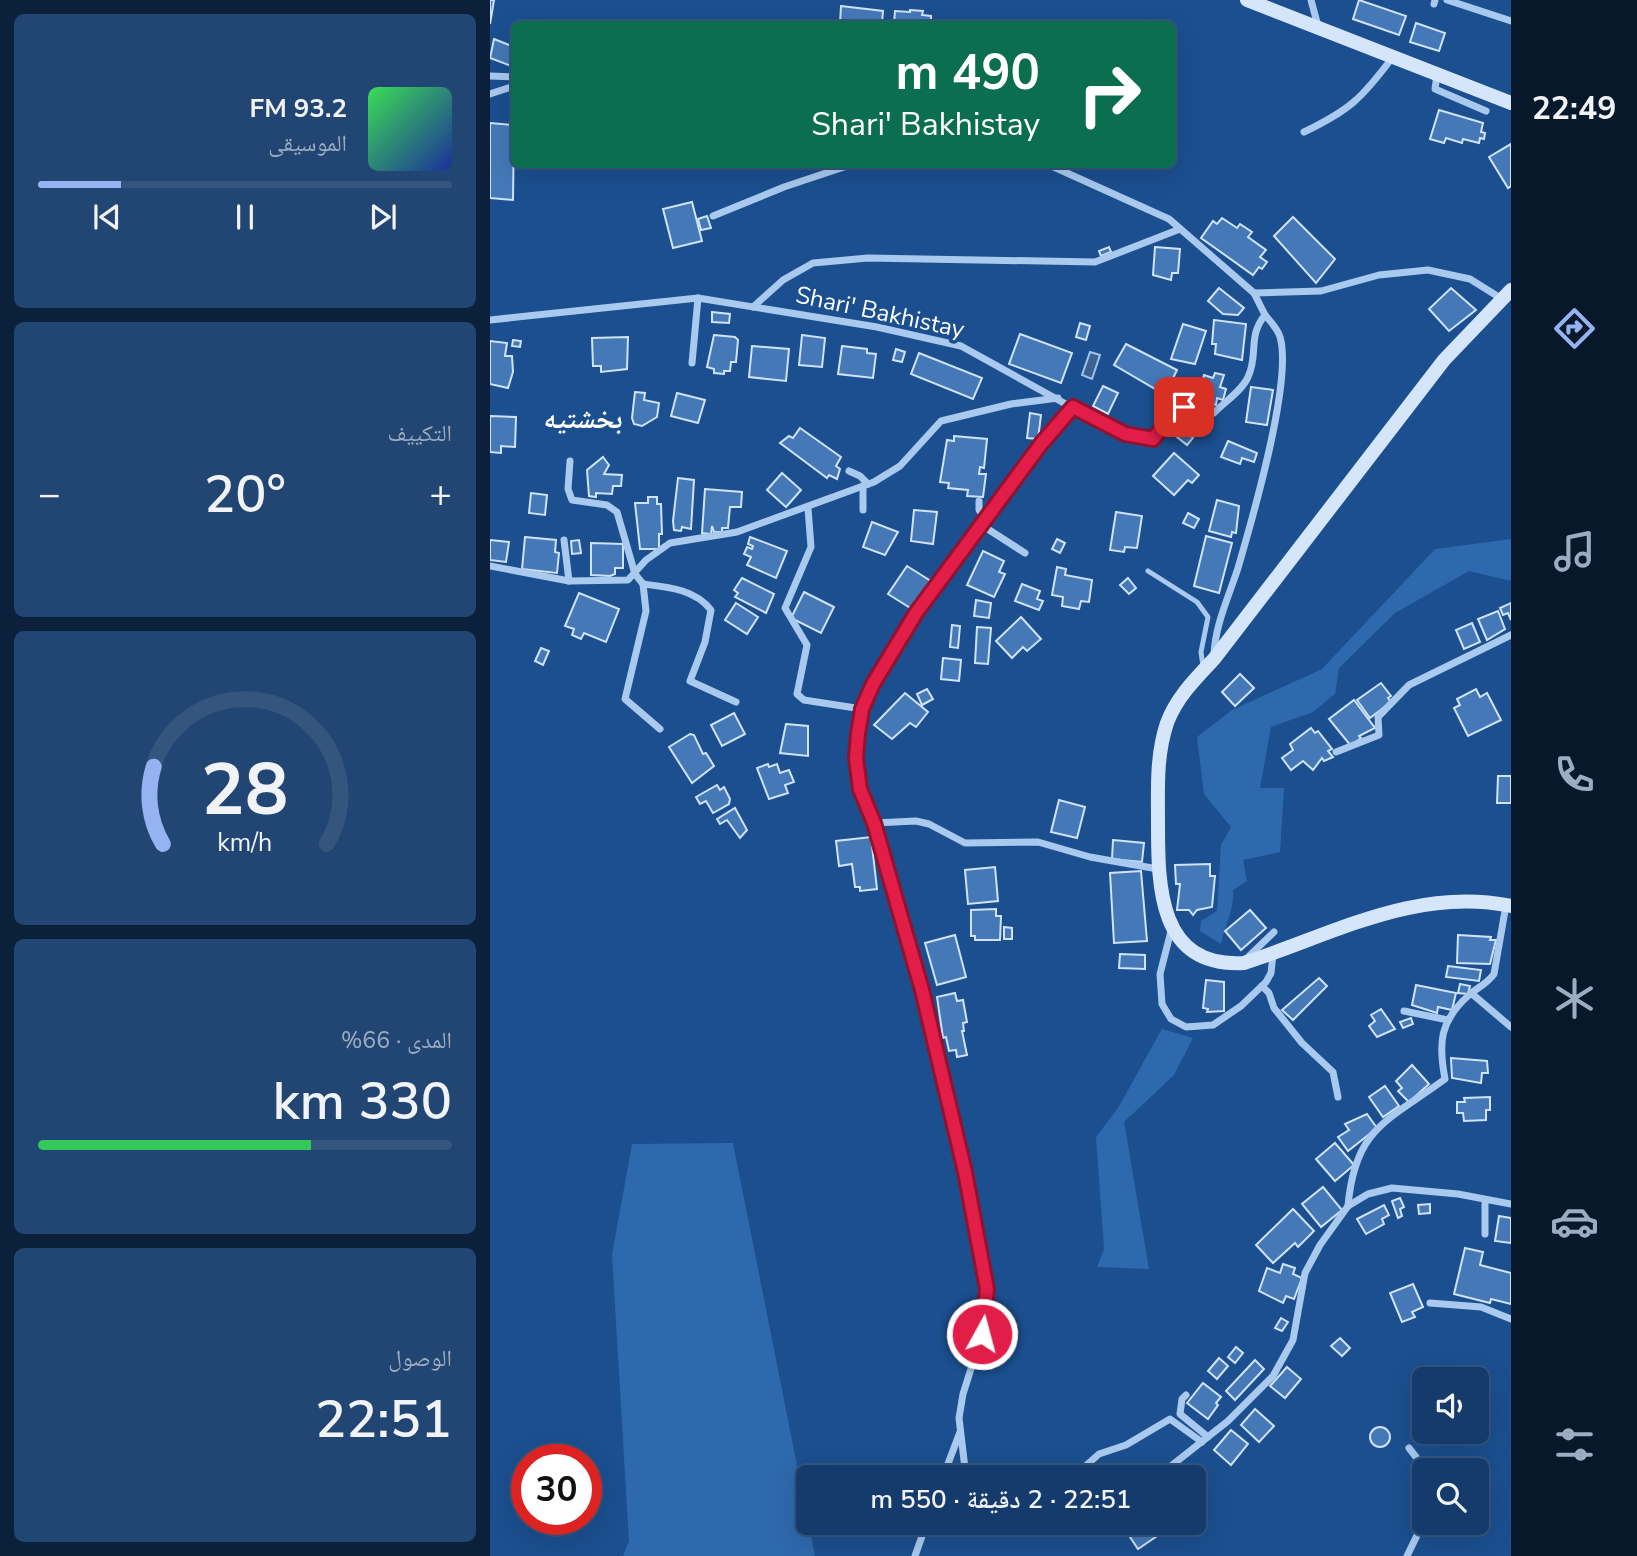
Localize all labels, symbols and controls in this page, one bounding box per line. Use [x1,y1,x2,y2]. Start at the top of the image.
text: 490 m [896,39,1040,106]
icon: right [1064,49,1155,140]
text: 22:49 [1532,87,1616,130]
text: 93.2 FM [250,91,347,126]
text: Shari' Bakhistay [811,103,1040,146]
text: الموسيقى [268,128,347,159]
icon: previous [88,198,126,236]
icon: pause [226,198,264,236]
icon: next [364,198,402,236]
street label: Shari' Bakhistay [793,279,968,346]
icon: directions [1550,304,1599,353]
pin [1154,377,1214,437]
icon: arrive [1165,388,1203,426]
district label: بخشتيه [544,400,622,438]
text: التكييف [387,418,452,449]
text: 20° [204,459,286,530]
text: − [38,469,61,520]
text: + [429,469,452,520]
icon: music [1550,527,1599,576]
text: 28 [201,740,289,840]
icon: phone [1550,750,1599,799]
text: km/h [217,826,273,860]
icon: climate [1550,974,1599,1023]
text: المدى · 66% [341,1025,452,1056]
text: 330 km [273,1066,452,1137]
icon: car [1550,1197,1599,1246]
position arrow [945,1297,1019,1371]
text: الوصول [388,1343,452,1374]
map controls [1412,1367,1489,1535]
button: sound [1412,1367,1489,1444]
text: 22:51 [315,1384,452,1455]
icon: filters [1550,1420,1599,1469]
speed limit sign: 30 [511,1444,602,1535]
button: search [1412,1458,1489,1535]
text: 22:51 · 2 دقيقة · 550 m [871,1482,1131,1517]

